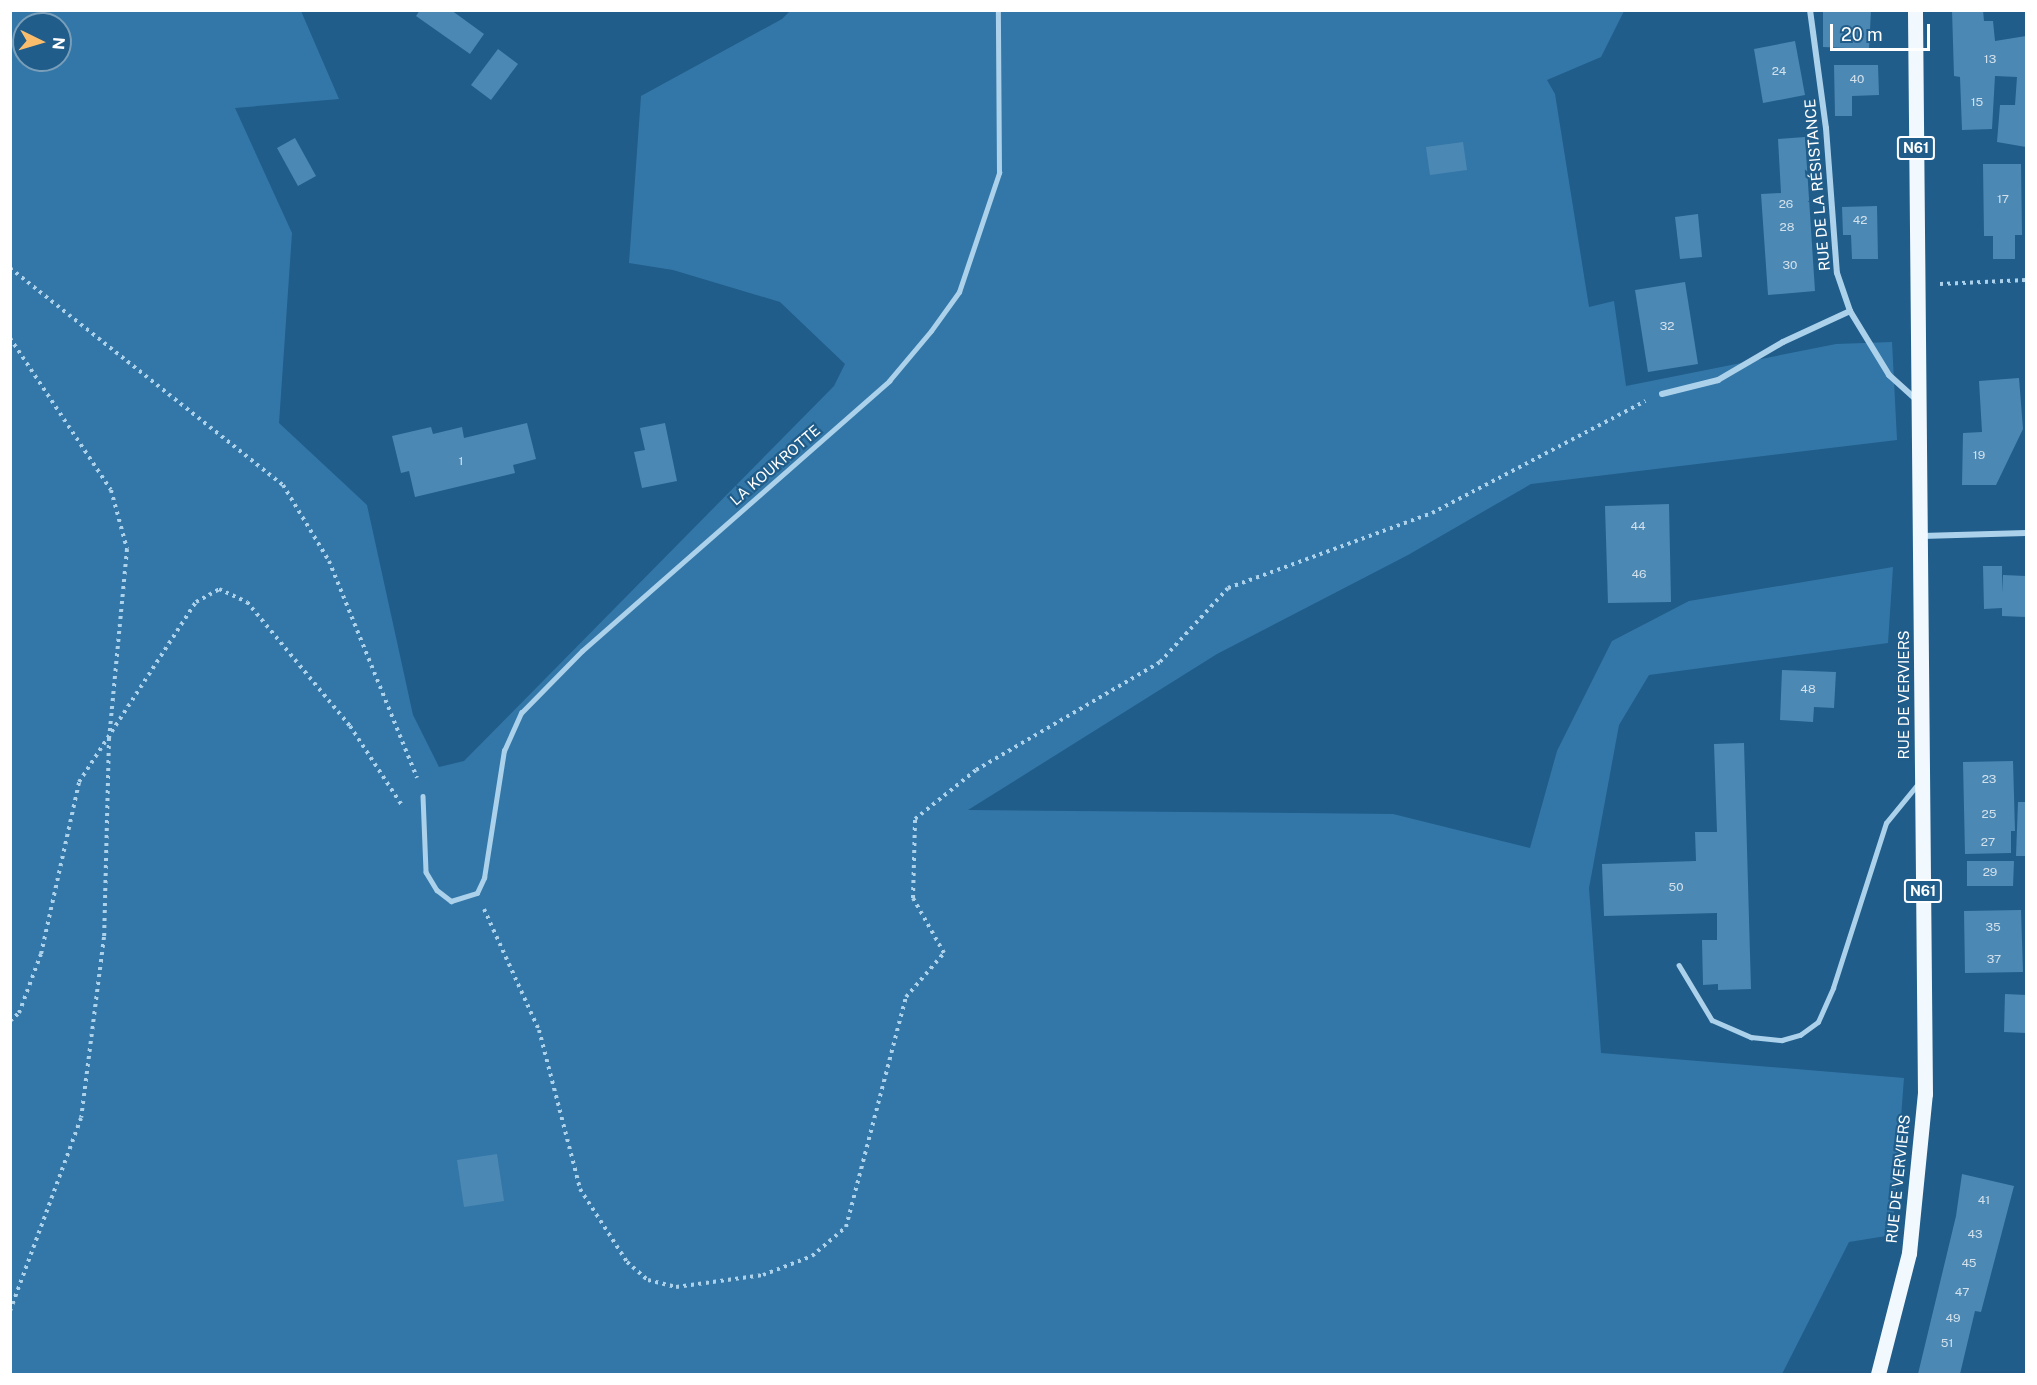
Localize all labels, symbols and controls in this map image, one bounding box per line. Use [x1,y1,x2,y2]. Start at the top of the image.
north arrow [12,12,72,72]
scale bar [1833,12,1934,50]
text: 20 m [1841,24,1883,45]
text: N [48,36,68,50]
house number: 13 [1984,53,1996,67]
house number: 24 [1772,65,1786,79]
house number: 40 [1850,73,1864,87]
house number: 15 [1971,96,1983,110]
street label: RUE DE LA RÉSISTANCE [1801,98,1833,272]
road number: N61 [1896,137,1936,159]
house number: 17 [1997,193,2009,207]
house number: 26 [1779,198,1793,212]
house number: 42 [1853,214,1867,228]
house number: 28 [1780,221,1794,235]
house number: 30 [1783,259,1797,273]
house number: 32 [1660,320,1674,334]
street label: LA KOUKROTTE [726,421,824,509]
house number: 19 [1973,449,1985,463]
house number: 1 [459,455,463,469]
house number: 44 [1630,520,1646,534]
house number: 46 [1631,568,1647,582]
street label: RUE DE VERVIERS [1895,630,1913,760]
house number: 48 [1800,683,1816,697]
house number: 23 [1982,773,1996,787]
house number: 25 [1982,808,1996,822]
house number: 27 [1981,836,1995,850]
house number: 29 [1983,866,1997,880]
road number: N61 [1904,880,1942,902]
house number: 50 [1668,881,1684,895]
house number: 35 [1985,921,2001,935]
house number: 37 [1987,953,2001,967]
street label: RUE DE VERVIERS [1882,1114,1914,1244]
house number: 41 [1978,1194,1990,1208]
house number: 43 [1967,1228,1983,1242]
house number: 45 [1961,1257,1977,1271]
house number: 47 [1955,1286,1969,1300]
house number: 49 [1945,1312,1961,1326]
house number: 51 [1941,1337,1953,1351]

